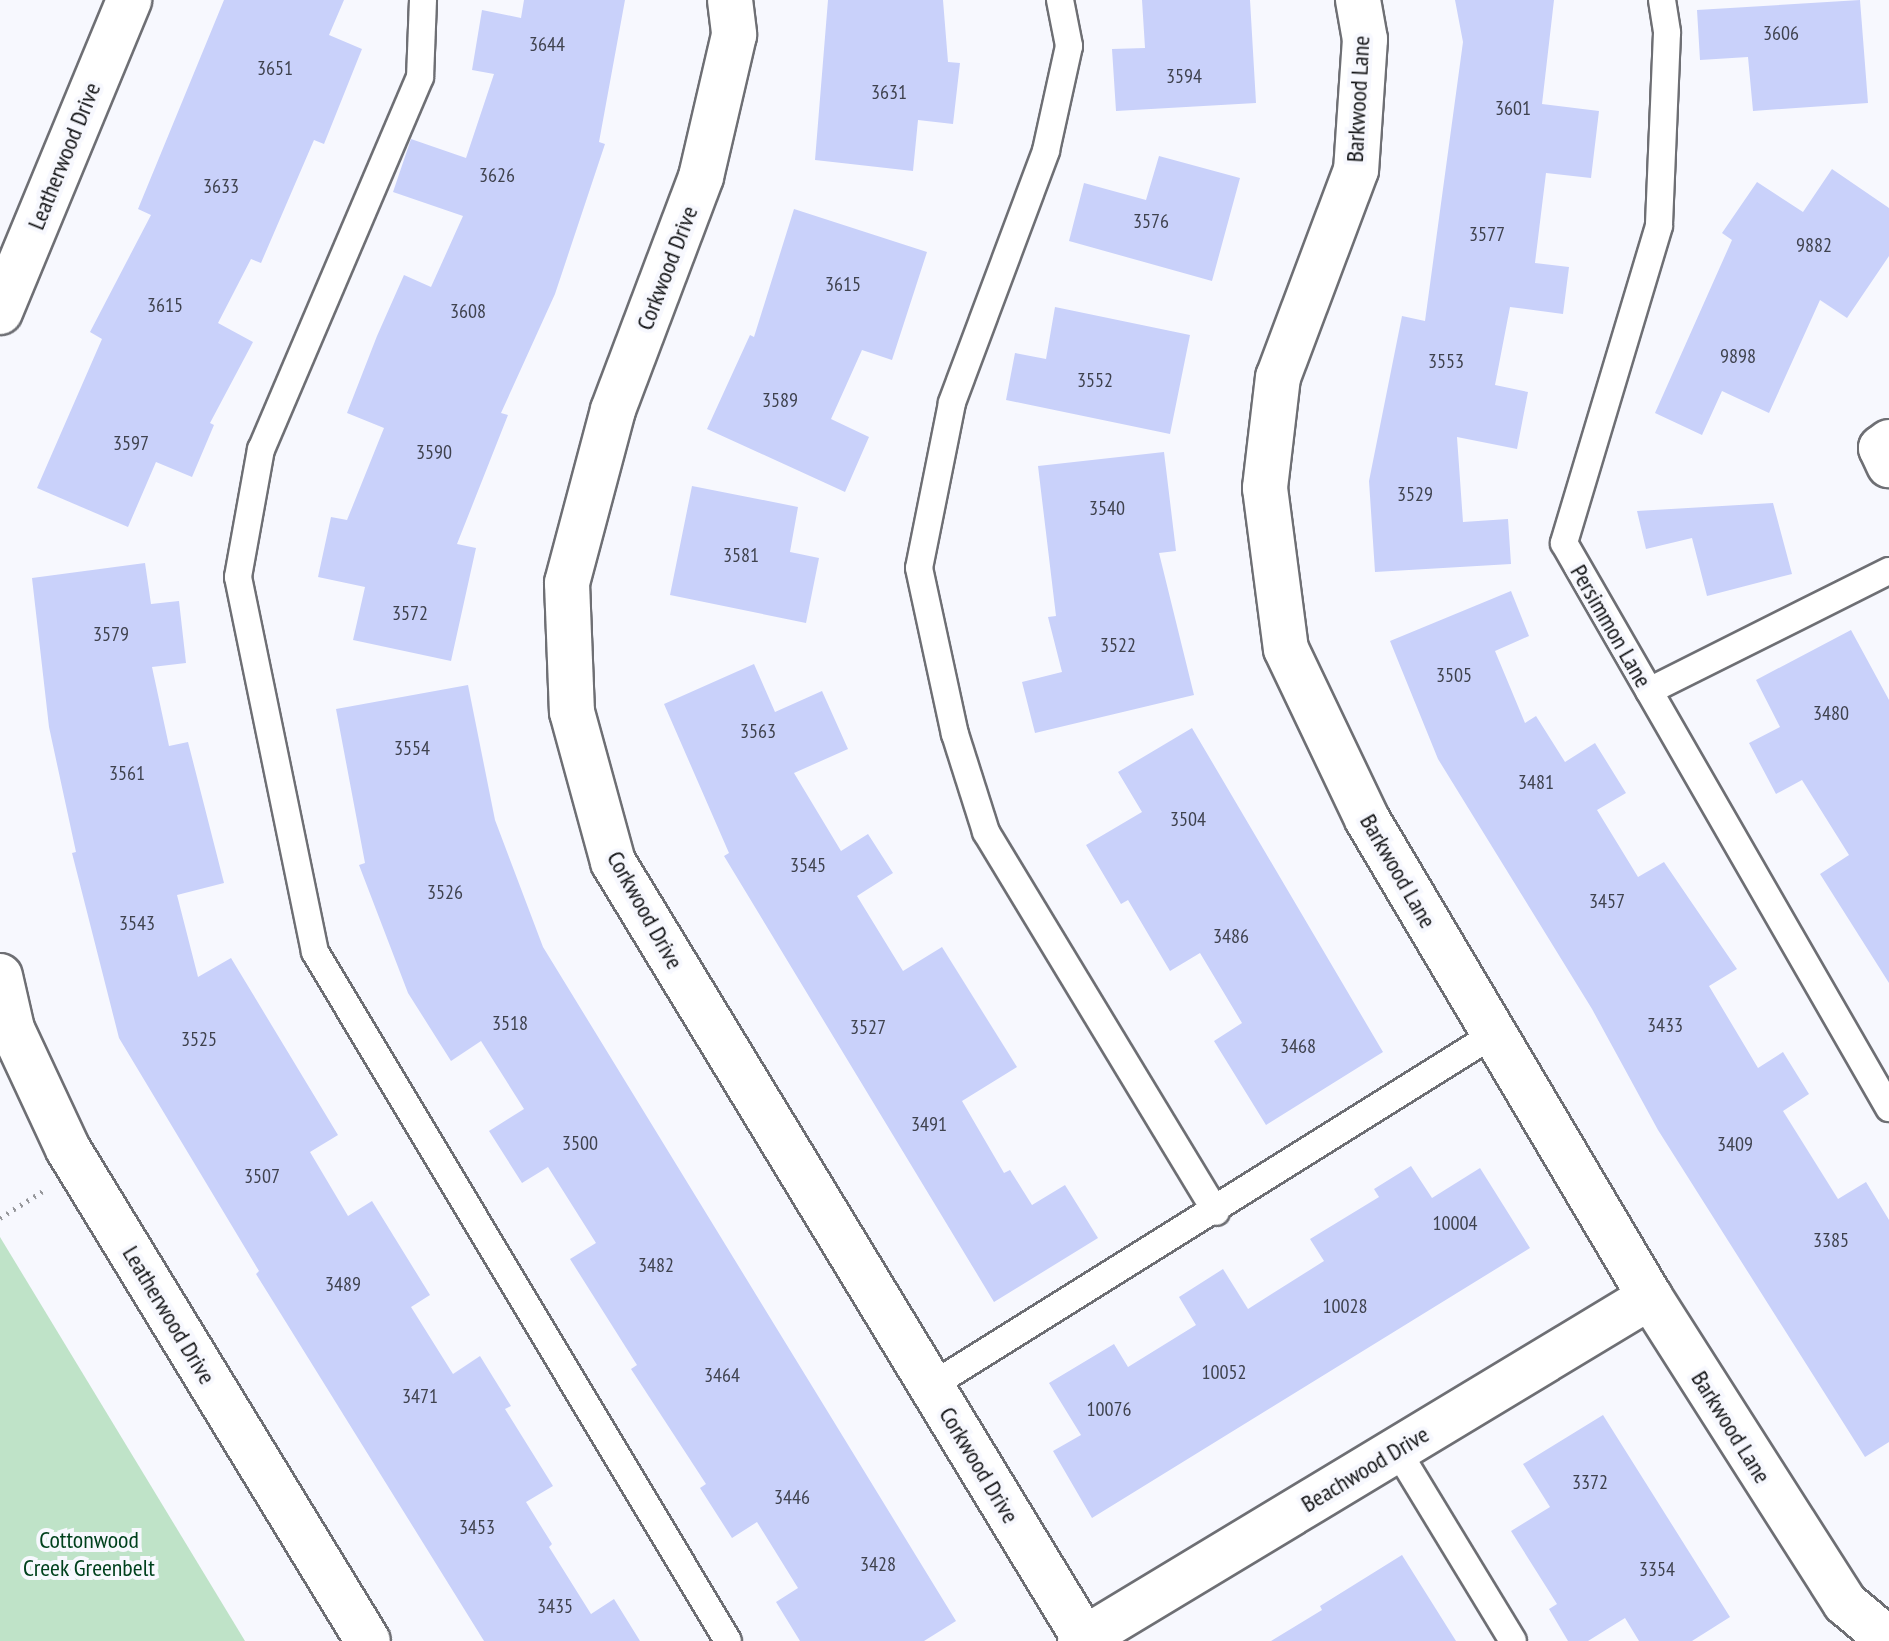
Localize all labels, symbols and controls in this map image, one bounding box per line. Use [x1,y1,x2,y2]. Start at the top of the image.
house number: 3606 [1763,21,1799,45]
house number: 3644 [529,32,565,56]
street label: Barkwood Lane [1340,35,1376,163]
house number: 3651 [257,56,293,80]
house number: 3594 [1166,64,1202,88]
street label: Leatherwood Drive [21,78,107,234]
house number: 3631 [871,80,907,104]
house number: 3601 [1495,96,1531,120]
house number: 3626 [479,163,515,187]
house number: 3633 [203,174,239,198]
street label: Corkwood Drive [630,202,704,334]
house number: 3576 [1133,209,1169,233]
house number: 3577 [1469,222,1505,246]
house number: 9882 [1796,233,1832,257]
house number: 3615 [825,272,861,296]
house number: 3615 [147,293,183,317]
house number: 3608 [450,299,486,323]
house number: 9898 [1720,344,1756,368]
house number: 3553 [1428,349,1464,373]
house number: 3552 [1077,368,1113,392]
house number: 3589 [762,388,798,412]
house number: 3597 [113,431,149,455]
house number: 3590 [416,440,452,464]
house number: 3529 [1397,482,1433,506]
house number: 3540 [1089,496,1125,520]
house number: 3581 [723,543,759,567]
street label: Persimmon Lane [1564,560,1658,692]
house number: 3572 [392,601,428,625]
house number: 3579 [93,622,129,646]
house number: 3522 [1100,633,1136,657]
house number: 3505 [1436,663,1472,687]
house number: 3480 [1813,701,1849,725]
house number: 3563 [740,719,776,743]
house number: 3554 [394,736,430,760]
house number: 3561 [109,761,145,785]
house number: 3481 [1518,770,1554,794]
house number: 3504 [1170,807,1206,831]
street label: Barkwood Lane [1354,809,1442,933]
street label: Corkwood Drive [601,846,689,974]
house number: 3545 [790,853,826,877]
house number: 3526 [427,880,463,904]
house number: 3457 [1589,889,1625,913]
house number: 3543 [119,911,155,935]
house number: 3486 [1213,924,1249,948]
house number: 3518 [492,1011,528,1035]
house number: 3433 [1647,1013,1683,1037]
house number: 3527 [850,1015,886,1039]
house number: 3525 [181,1027,217,1051]
house number: 3468 [1280,1034,1316,1058]
house number: 3491 [911,1112,947,1136]
house number: 3500 [562,1131,598,1155]
house number: 3409 [1717,1132,1753,1156]
house number: 3507 [244,1164,280,1188]
house number: 10004 [1433,1211,1477,1235]
house number: 3385 [1813,1228,1849,1252]
street label: Leatherwood Drive [117,1241,221,1389]
house number: 3482 [638,1253,674,1277]
house number: 3489 [325,1272,361,1296]
house number: 10028 [1323,1294,1367,1318]
house number: 10052 [1202,1360,1246,1384]
house number: 3464 [704,1363,740,1387]
street label: Barkwood Lane [1685,1366,1777,1488]
house number: 3471 [402,1384,438,1408]
house number: 10076 [1087,1397,1131,1421]
street label: Corkwood Drive [933,1402,1025,1528]
street label: Beachwood Drive [1296,1420,1434,1518]
house number: 3372 [1572,1470,1608,1494]
house number: 3446 [774,1485,810,1509]
house number: 3453 [459,1515,495,1539]
park label: Cottonwood Creek Greenbelt [23,1526,155,1582]
house number: 3428 [860,1552,896,1576]
house number: 3354 [1639,1557,1675,1581]
house number: 3435 [537,1594,573,1618]

